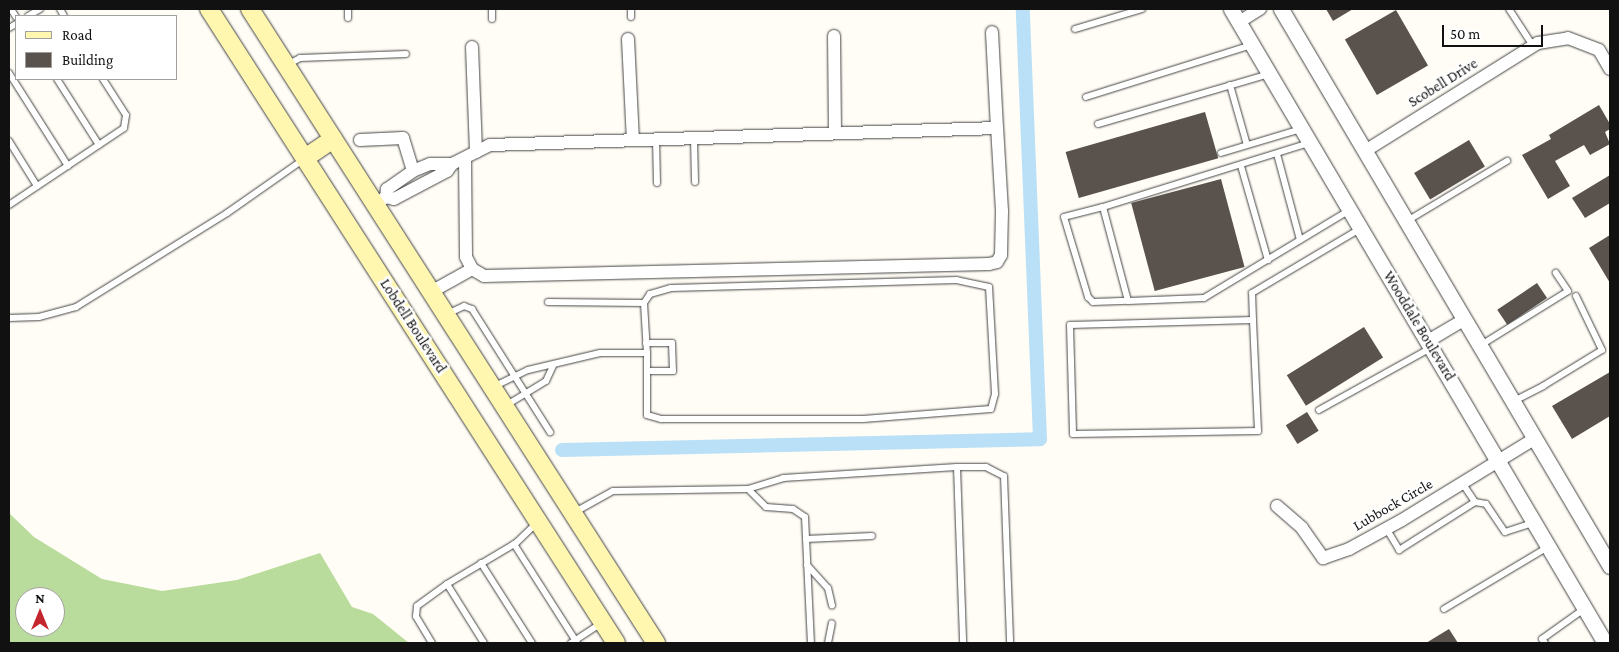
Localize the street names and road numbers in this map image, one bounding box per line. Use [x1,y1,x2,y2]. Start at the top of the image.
street label: Scobell Drive [1405,55,1481,111]
street label: Wooddale Boulevard [1379,268,1459,384]
street label: Lobdell Boulevard [376,276,450,376]
street label: Lubbock Circle [1350,475,1436,535]

